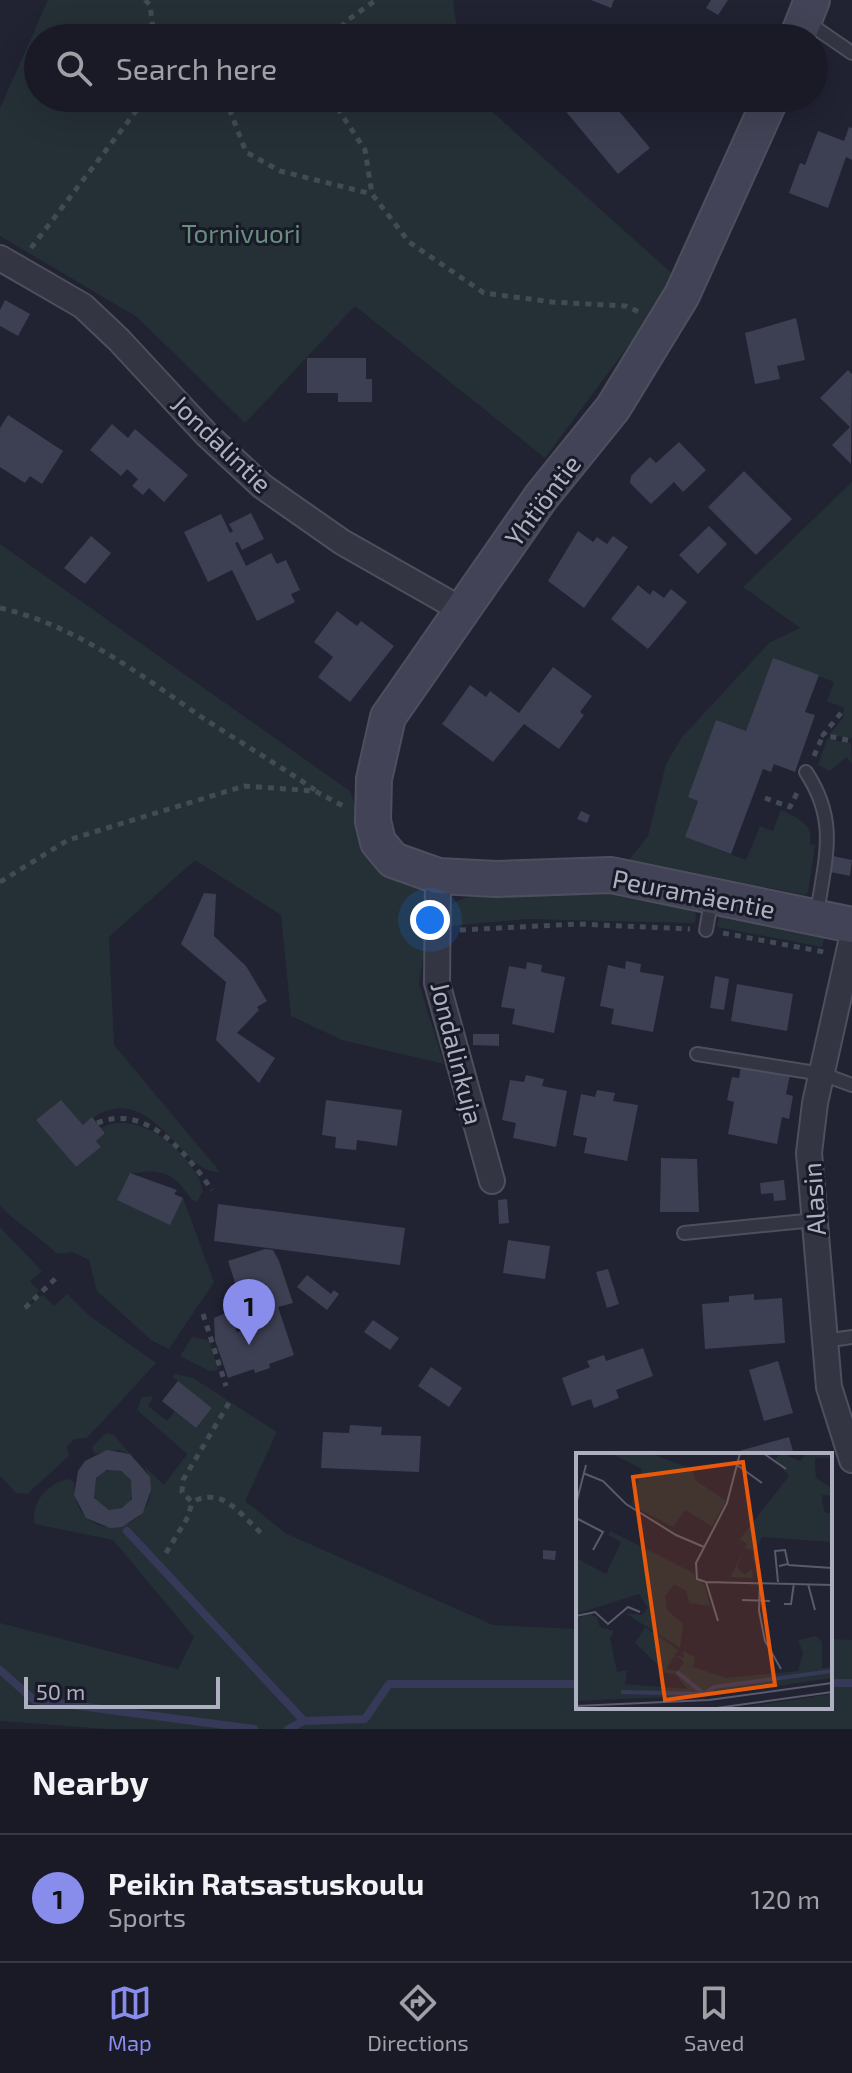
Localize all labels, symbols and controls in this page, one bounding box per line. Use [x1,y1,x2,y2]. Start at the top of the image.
search box [24,24,828,112]
icon: search [52,46,96,90]
text: Search here [116,50,277,86]
park label: Tornivuori [181,217,301,248]
street label: Jondalintie [165,388,279,498]
street label: Yhtiöntie [498,448,586,552]
street label: Peuramäentie [610,862,778,924]
your location [410,900,450,940]
street label: Jondalinkuja [425,978,491,1128]
street label: Alasin [795,1162,831,1236]
pin: 1 [223,1279,275,1345]
inset map [576,1453,832,1709]
scale bar [24,1673,220,1709]
text: 50 m [36,1678,85,1704]
text: Nearby [32,1761,149,1802]
text: Peikin Ratsastuskoulu [108,1865,424,1901]
text: 1 [52,1883,64,1914]
text: 120 m [751,1883,820,1914]
text: Sports [108,1901,186,1932]
tab: Map [108,1981,152,2055]
tab: Directions [367,1981,469,2055]
tab: Saved [684,1981,744,2055]

